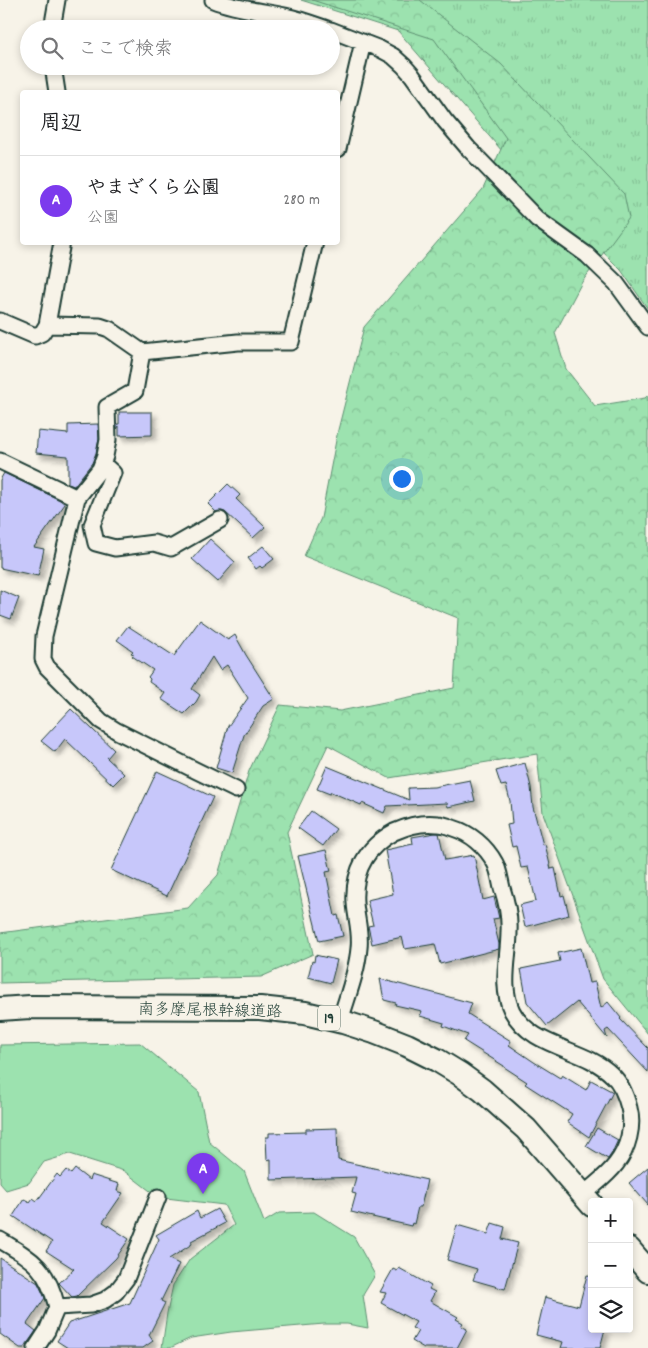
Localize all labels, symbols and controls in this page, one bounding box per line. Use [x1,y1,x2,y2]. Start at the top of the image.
search box [20,20,340,75]
icon: search [38,34,66,62]
text: ここで検索 [78,37,173,64]
text: 周辺 [40,110,82,140]
text: やまざくら公園 [87,176,220,203]
text: A [52,189,60,212]
text: 280 m [283,189,320,212]
text: 公園 [87,207,119,230]
your location [389,466,415,492]
street label: 南多摩尾根幹線道路 [138,999,282,1024]
road number: 19 [318,1006,340,1030]
pin: A [187,1153,219,1194]
map controls [588,1198,633,1333]
button: + [588,1198,633,1243]
button: − [588,1243,633,1288]
button: layers [588,1288,633,1333]

